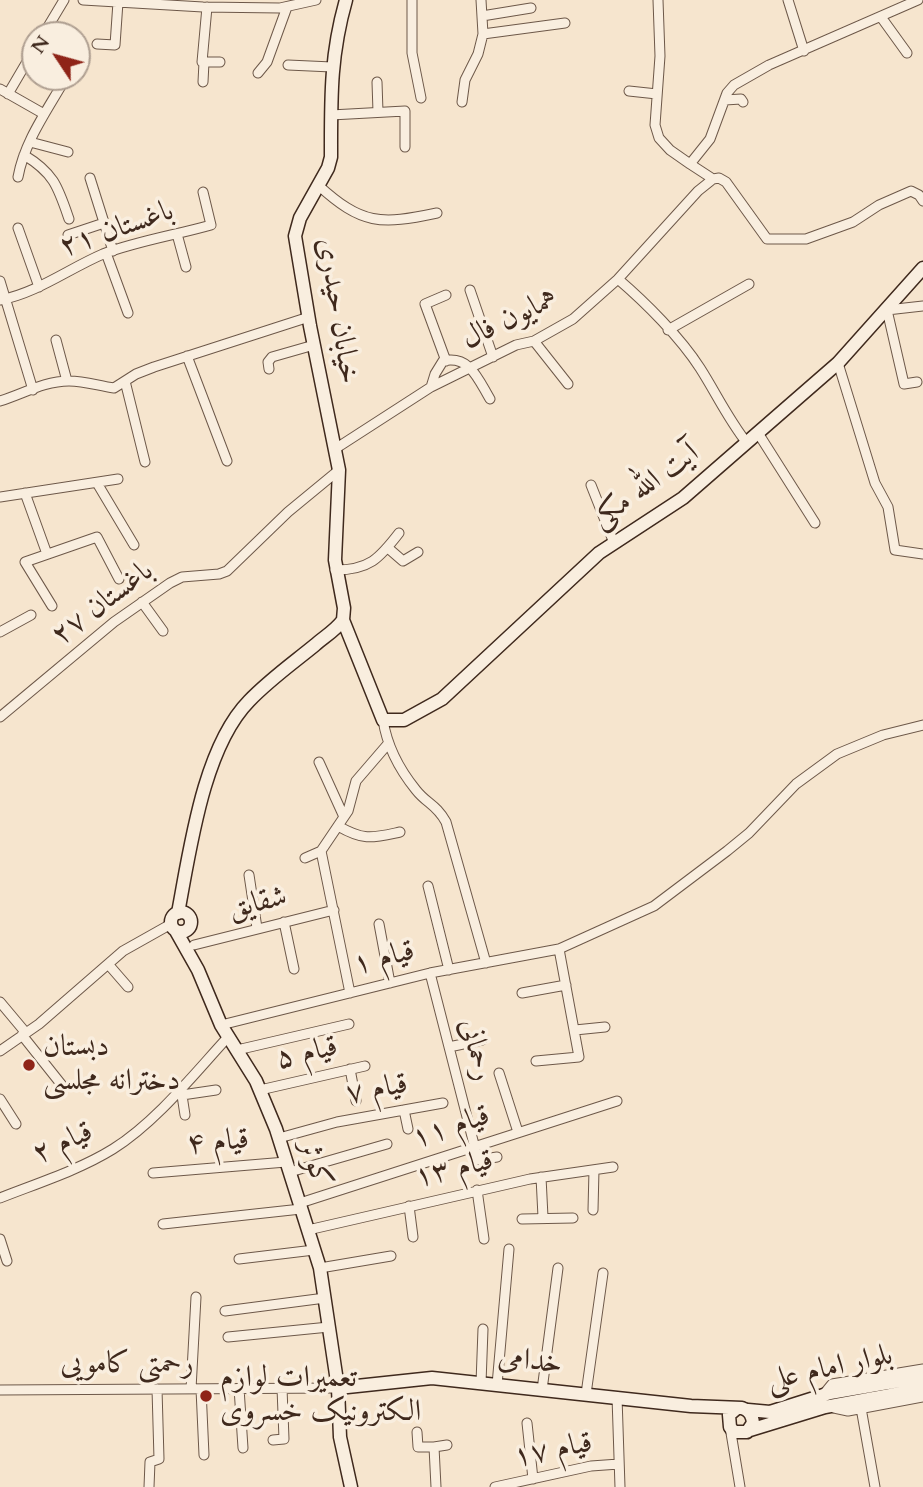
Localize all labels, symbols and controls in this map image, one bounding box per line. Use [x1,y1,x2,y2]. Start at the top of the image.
north arrow [21,21,91,91]
text: N [25,31,56,59]
street label: باغستان ۲۱ [55,194,179,266]
street label: خیابان حیدری [308,235,366,387]
street label: همایون فال [456,281,564,359]
street label: آیت الله مکی [585,436,707,538]
street label: باغستان ۲۷ [45,554,161,654]
street label: شقایق [225,879,291,929]
street label: قیام ۱ [349,934,419,984]
street label: رحمانی [450,1015,500,1085]
street label: قیام ۵ [273,1029,341,1079]
place label: دبستان دخترانه مجلسی [43,1030,180,1100]
marker: دبستان دخترانه مجلسی [21,1057,37,1073]
street label: قیام ۷ [343,1067,411,1113]
street label: قیام ۱۱ [408,1099,494,1157]
street label: قیام ۲ [27,1115,99,1173]
street label: قیام ۴ [185,1122,251,1164]
street label: کوثر [289,1135,339,1193]
street label: قیام ۱۳ [411,1143,497,1197]
street label: بلوار امام علی [764,1338,896,1400]
street label: خدامی [496,1341,564,1383]
street label: رحمتی کامویی [60,1347,194,1383]
place label: تعمیرات لوازم الکترونیک خسروی [220,1361,421,1432]
marker: تعمیرات لوازم الکترونیک خسروی [198,1388,214,1404]
street label: قیام ۱۷ [510,1426,596,1476]

